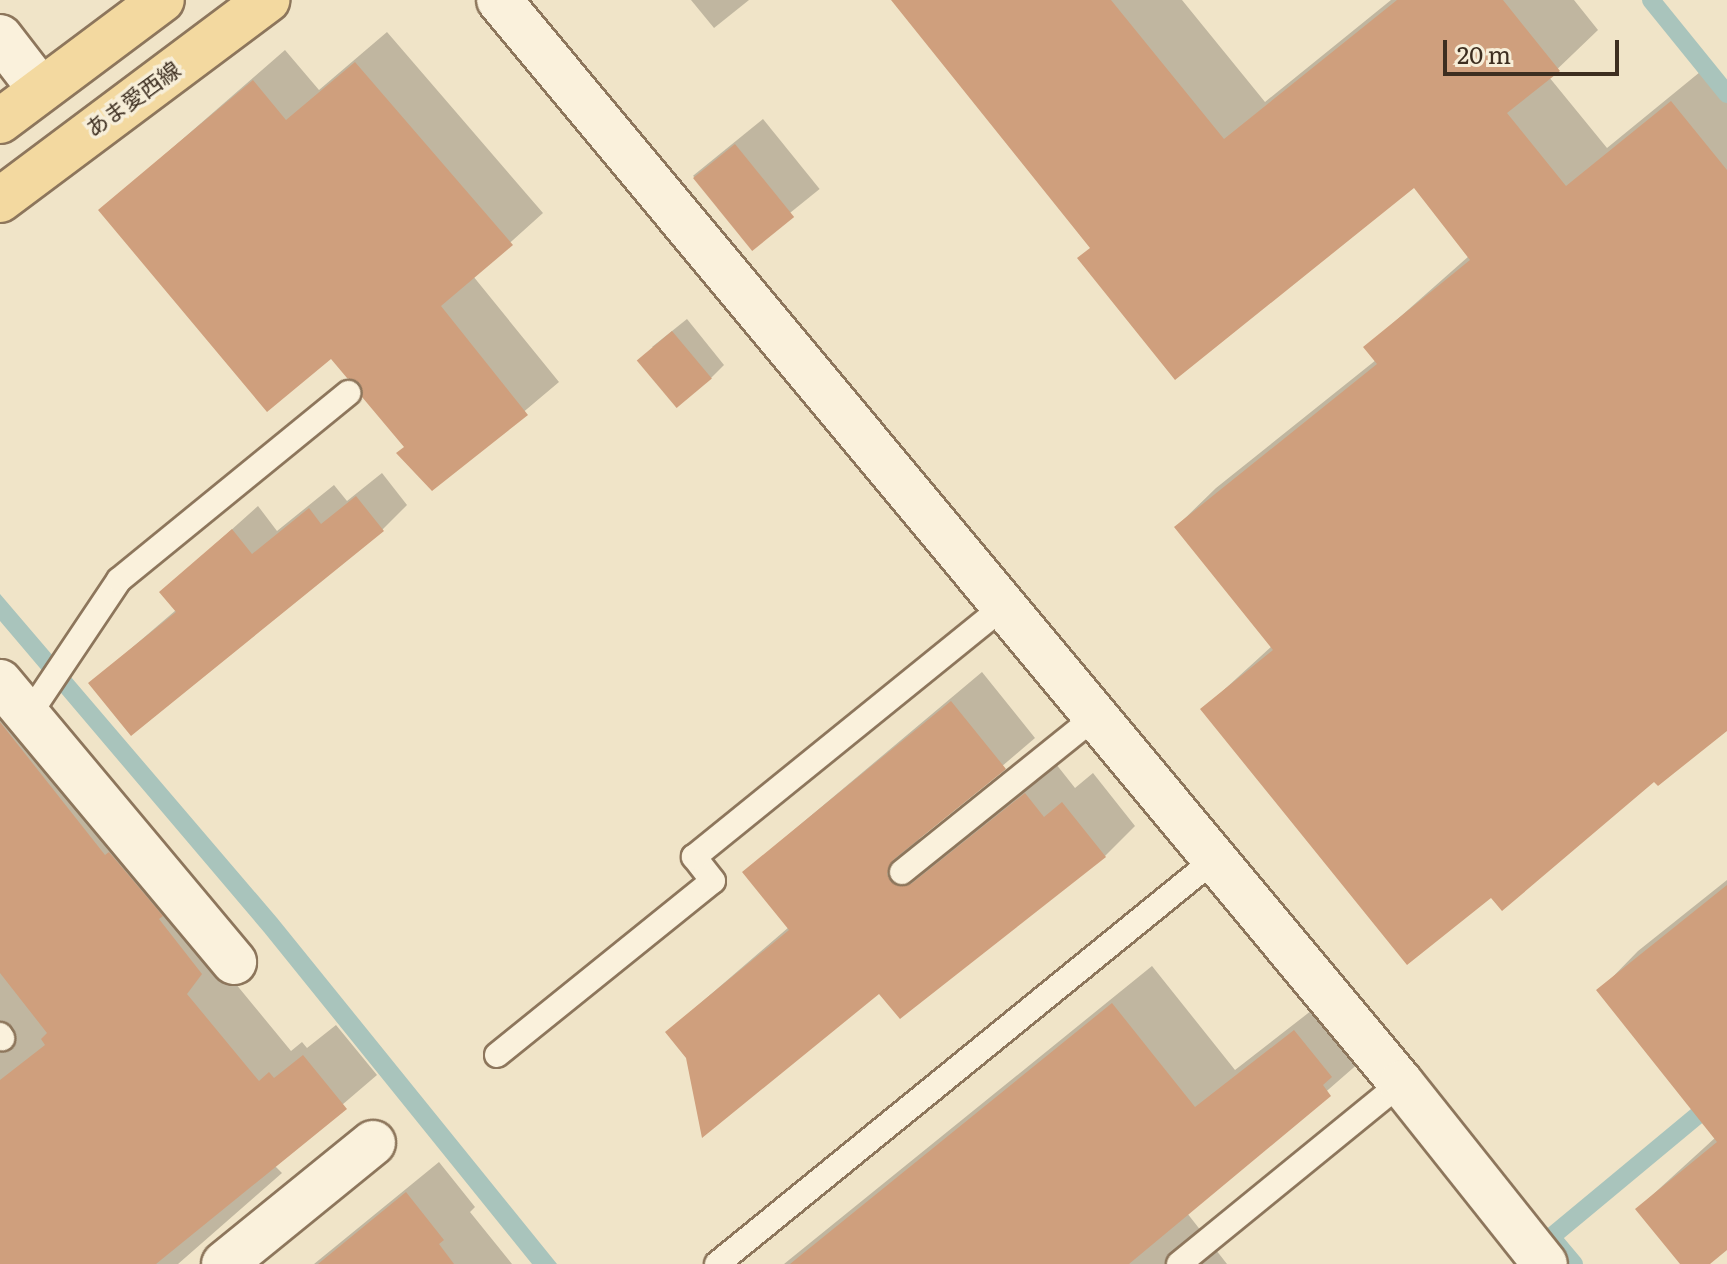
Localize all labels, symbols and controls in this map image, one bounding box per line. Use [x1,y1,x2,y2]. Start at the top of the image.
scale bar [1447,24,1623,74]
text: 20 m [1457,36,1511,71]
street label: あま愛西線 [80,55,184,141]

